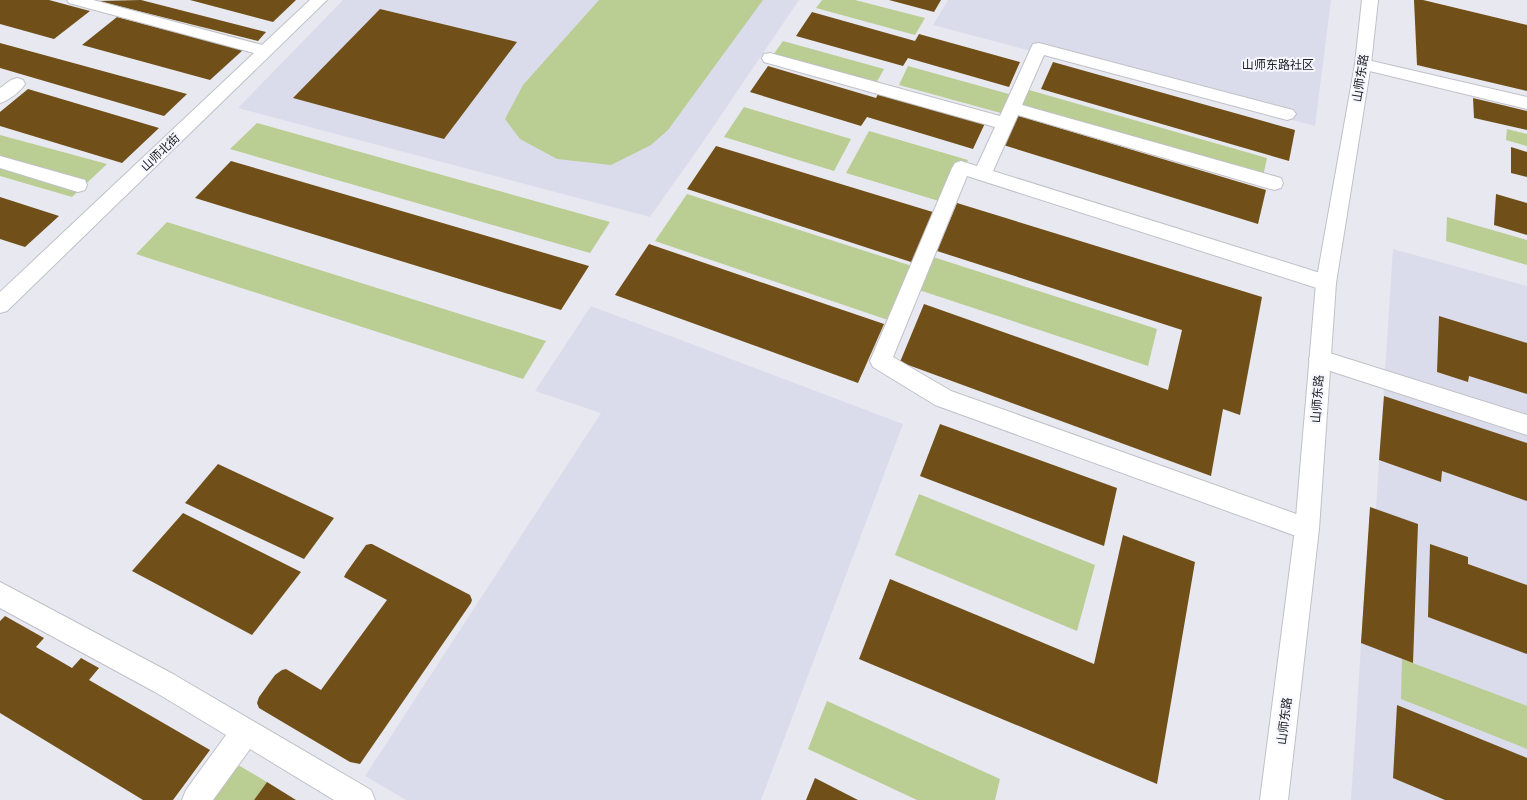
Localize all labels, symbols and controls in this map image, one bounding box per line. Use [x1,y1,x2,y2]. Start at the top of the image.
street label: 山师东路 [1348,53,1372,103]
district label: 山师东路社区 [1242,56,1314,73]
street label: 山师北街 [137,129,183,175]
street label: 山师东路 [1307,374,1327,424]
street label: 山师东路 [1273,696,1295,746]

